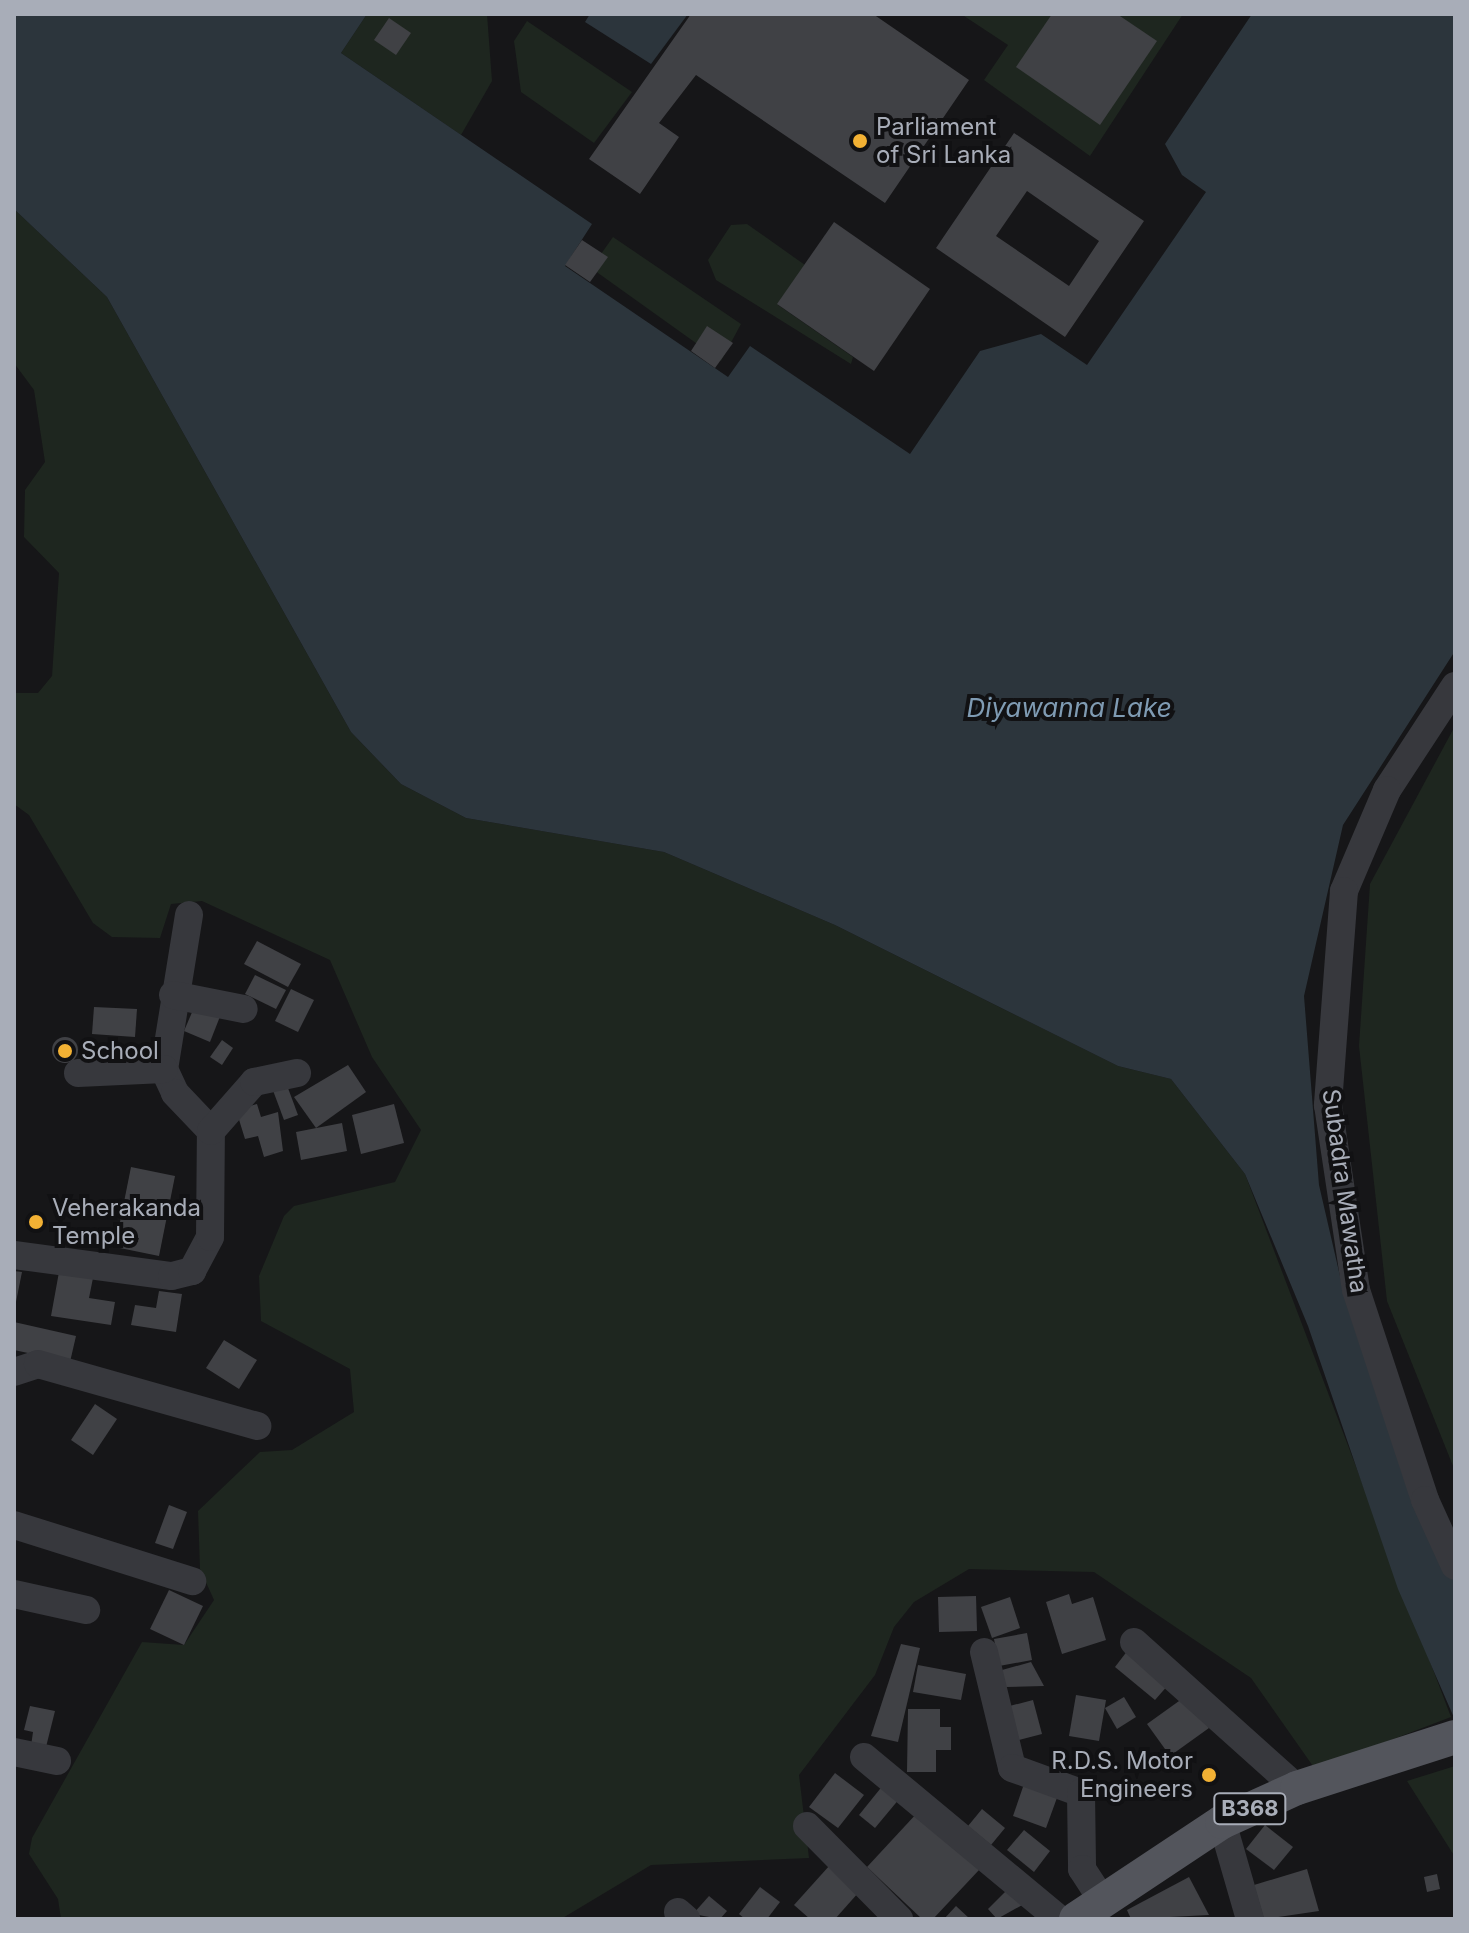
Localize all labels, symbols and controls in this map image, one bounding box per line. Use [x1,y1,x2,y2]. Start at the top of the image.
place label: Parliament of Sri Lanka [876,113,1011,169]
marker: Parliament of Sri Lanka [851,132,869,150]
water label: Diyawanna Lake [966,692,1172,724]
place label: School [81,1037,159,1065]
marker: School [56,1042,74,1060]
street label: Subadra Mawatha [1316,1087,1374,1295]
place label: Veherakanda Temple [52,1194,201,1250]
marker: Veherakanda Temple [27,1213,45,1231]
place label: R.D.S. Motor Engineers [1051,1747,1193,1803]
marker: R.D.S. Motor Engineers [1200,1766,1218,1784]
road number: B368 [1212,1791,1288,1827]

